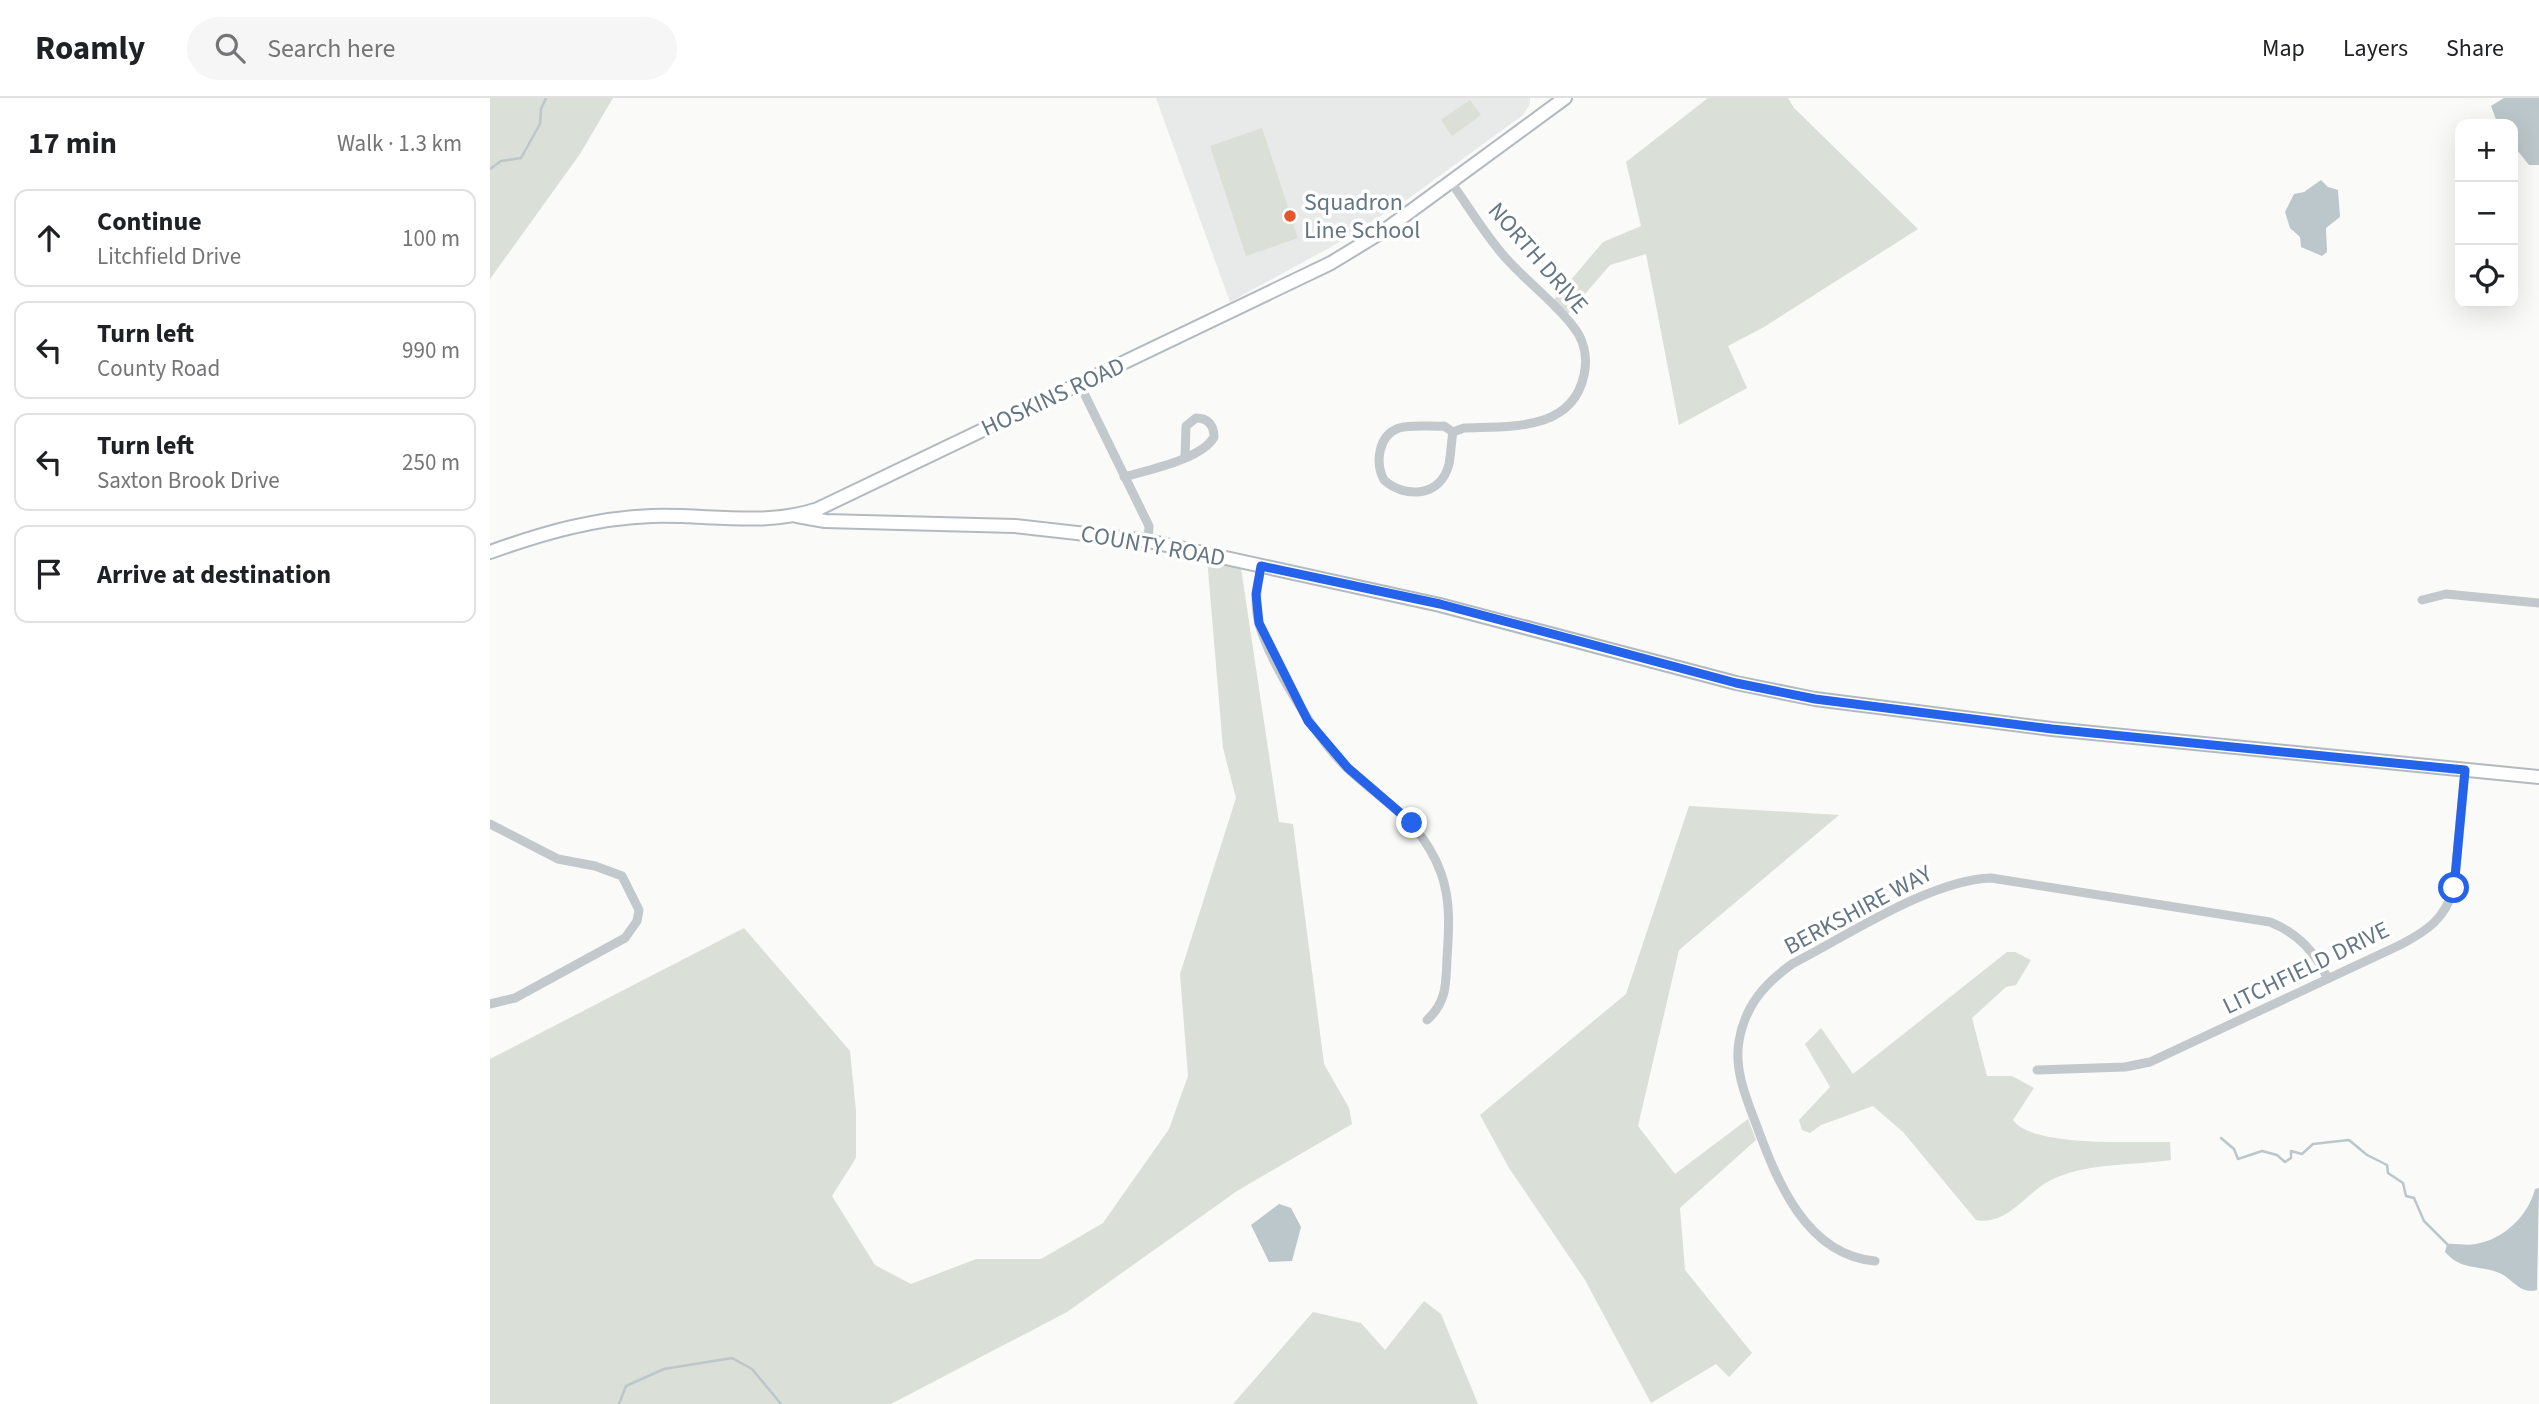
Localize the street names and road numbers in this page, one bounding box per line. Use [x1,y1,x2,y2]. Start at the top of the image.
street label: NORTH DRIVE [1480,195,1596,321]
street label: HOSKINS ROAD [975,348,1131,446]
street label: COUNTY ROAD [1078,516,1228,576]
street label: BERKSHIRE WAY [1778,856,1939,964]
street label: LITCHFIELD DRIVE [2217,913,2395,1023]

